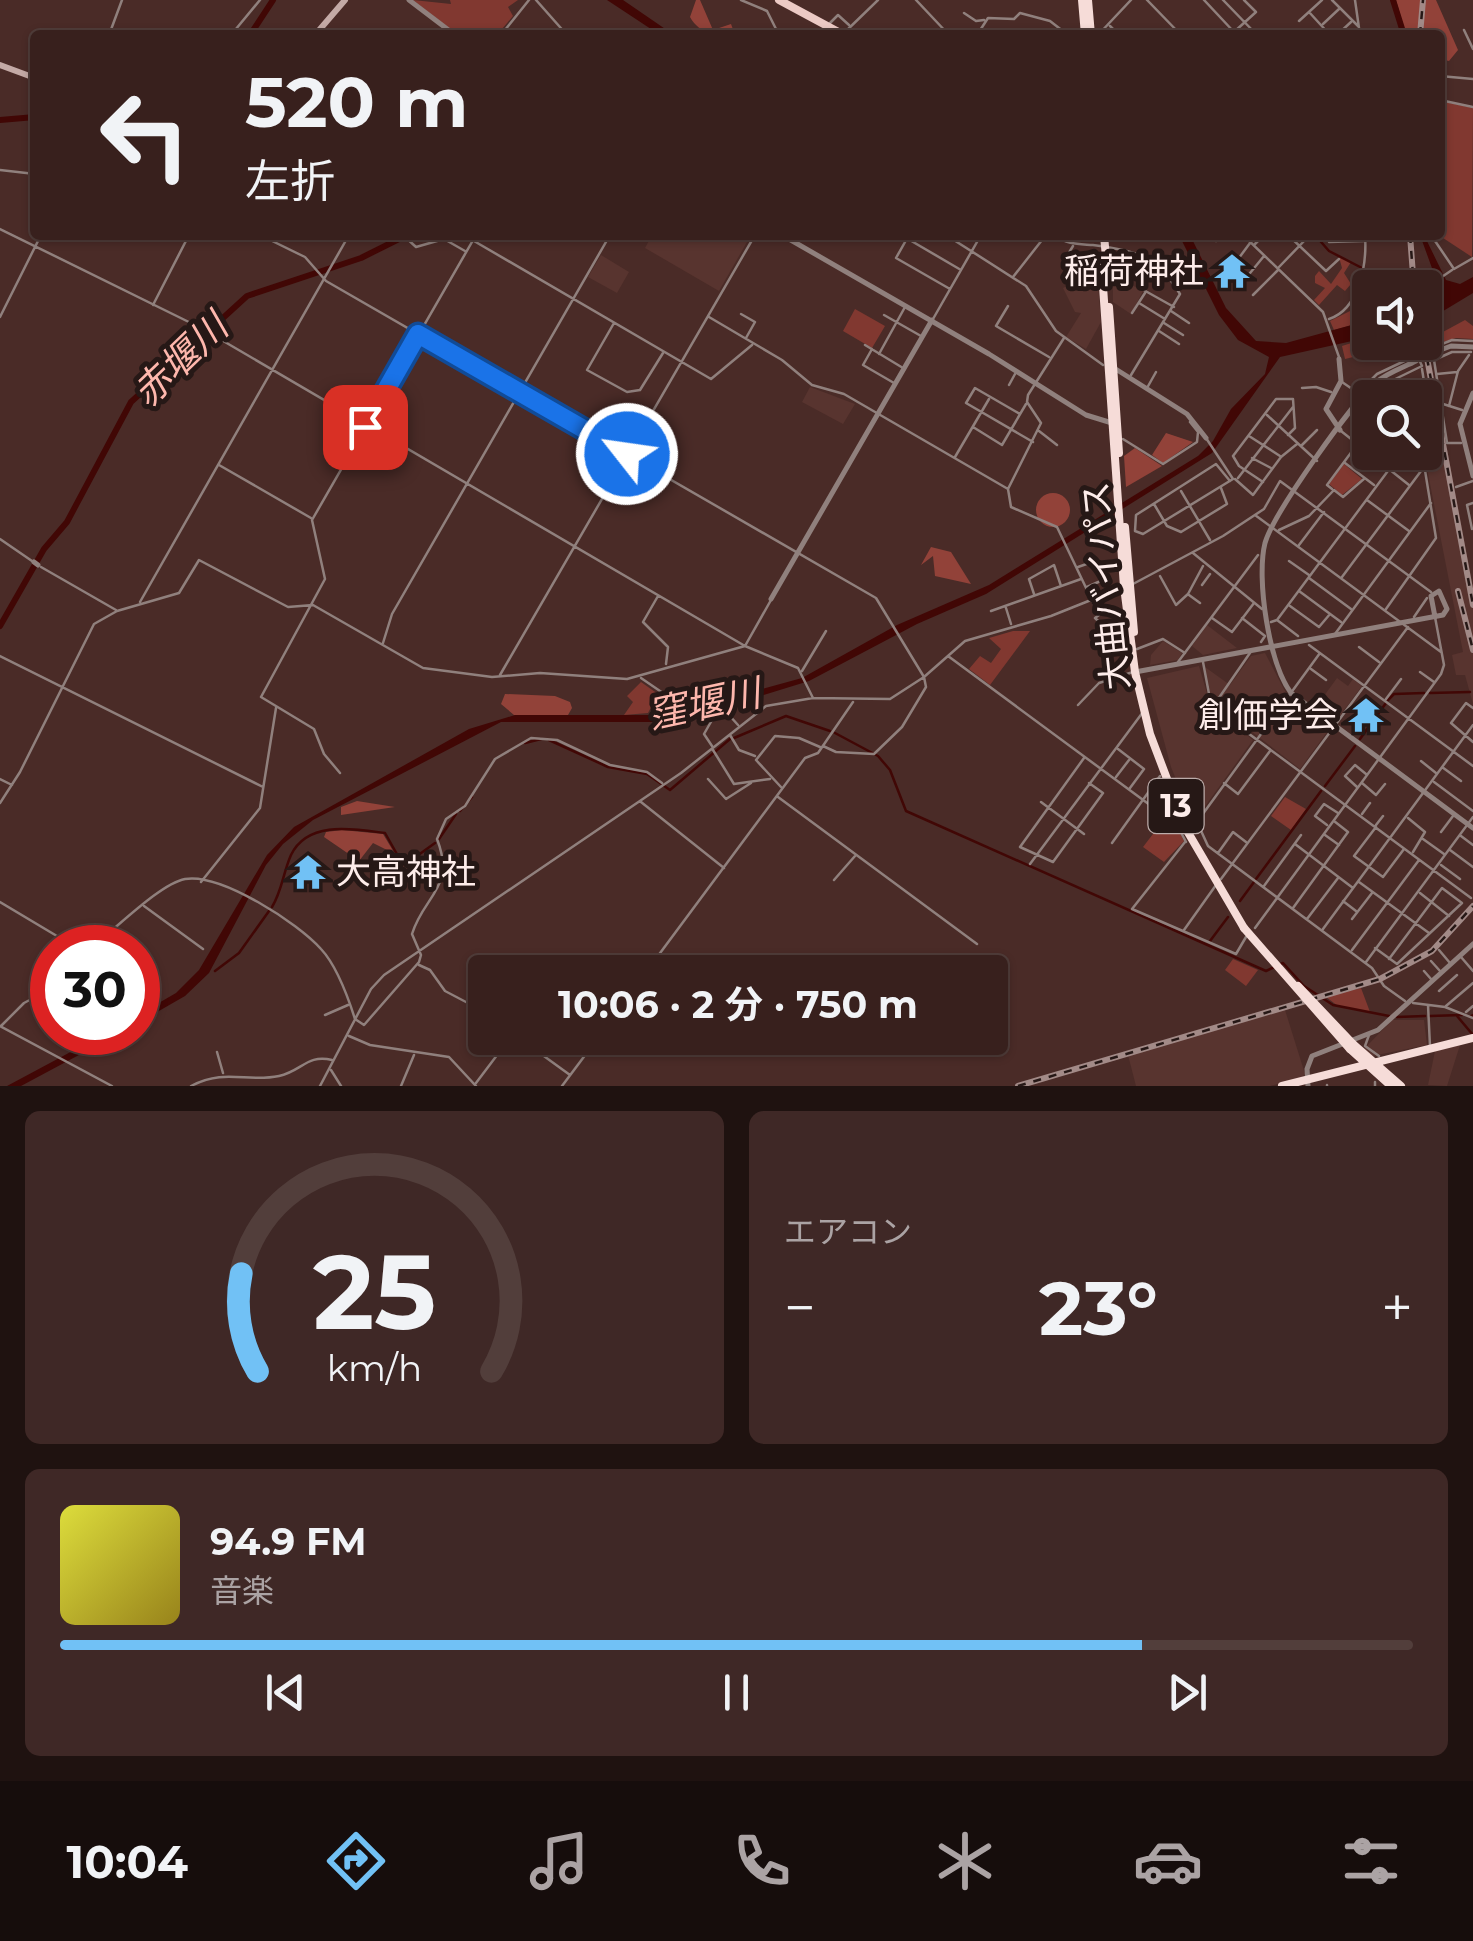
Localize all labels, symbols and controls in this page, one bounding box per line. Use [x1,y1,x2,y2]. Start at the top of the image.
text: 520 m [245,59,468,145]
icon: left [80,70,210,200]
text: 左折 [245,153,335,208]
place label: 稲荷神社 [1064,249,1204,292]
temple icon: 稲荷神社 [1213,252,1251,290]
map controls [1352,270,1442,470]
button: sound [1352,270,1442,360]
water label: 赤堰川 [122,300,240,416]
button: search [1352,380,1442,470]
pin [323,385,408,470]
icon: arrive [338,400,393,455]
position arrow [575,402,679,506]
street label: 大曲バイパス [1073,480,1138,692]
water label: 窪堰川 [643,668,768,738]
place label: 創価学会 [1198,693,1338,736]
temple icon: 創価学会 [1347,696,1385,734]
road number: 13 [1148,779,1204,833]
place label: 大高神社 [336,850,476,893]
temple icon: 大高神社 [289,853,327,891]
speed limit sign: 30 [30,925,160,1055]
text: 10:06 · 2 分 · 750 m [558,981,918,1028]
text: エアコン [784,1212,912,1251]
text: 25 [313,1228,436,1355]
text: 23° [1039,1262,1158,1354]
text: − [784,1274,816,1341]
text: + [1381,1274,1413,1341]
text: km/h [327,1346,422,1390]
text: 94.9 FM [210,1518,367,1565]
text: 音楽 [210,1571,274,1610]
icon: previous [258,1665,313,1720]
icon: pause [709,1665,764,1720]
icon: next [1160,1665,1215,1720]
icon: directions [321,1826,391,1896]
icon: music [524,1826,594,1896]
icon: phone [727,1826,797,1896]
icon: climate [930,1826,1000,1896]
icon: car [1133,1826,1203,1896]
icon: filters [1336,1826,1406,1896]
text: 10:04 [67,1834,188,1889]

